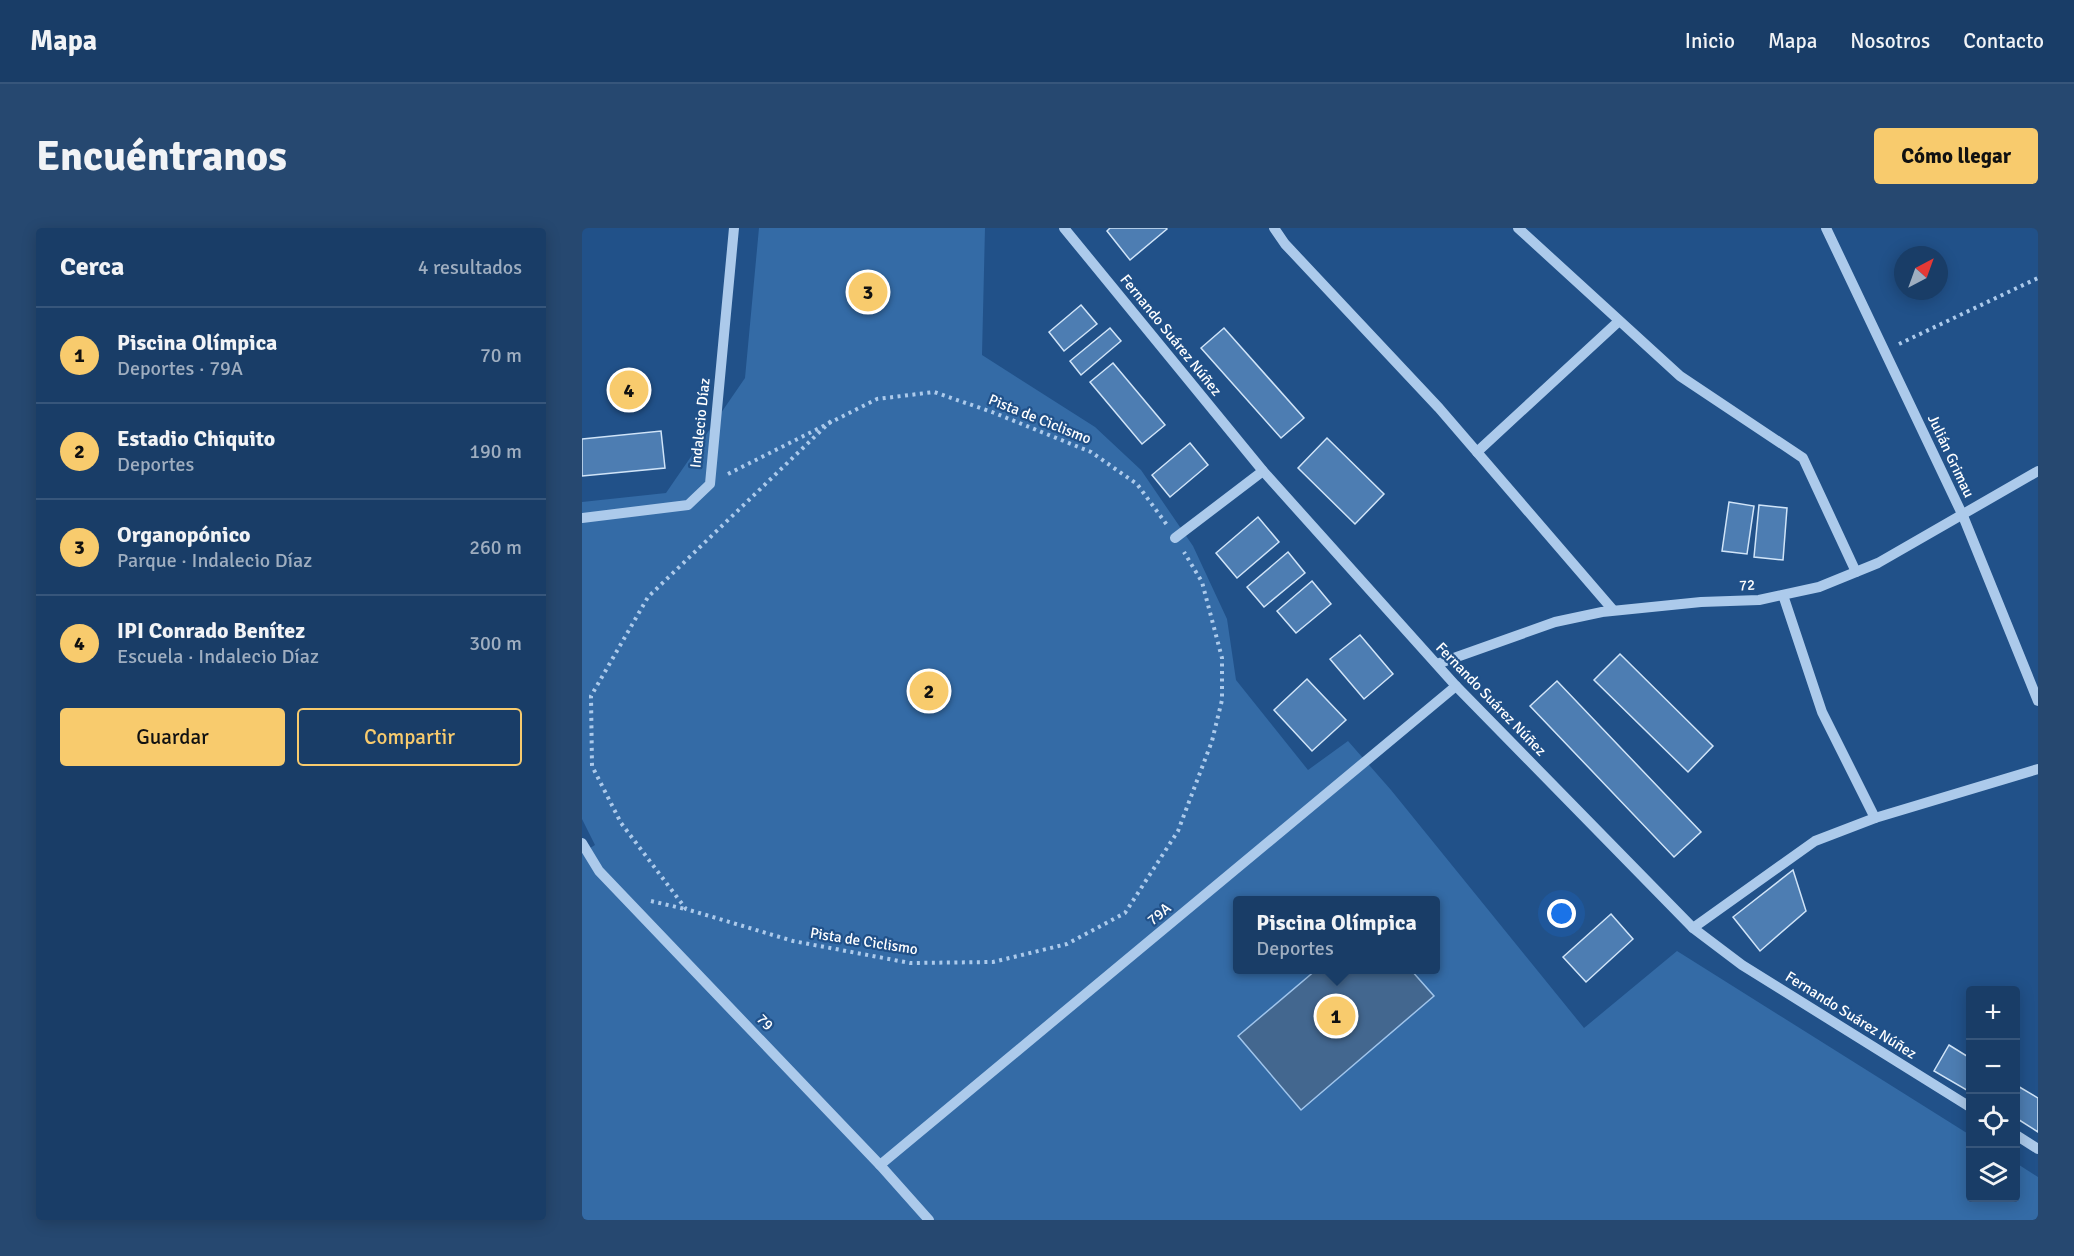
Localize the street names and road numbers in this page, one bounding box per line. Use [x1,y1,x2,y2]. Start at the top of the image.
street label: Fernando Suárez Núñez [1116,271,1226,400]
street label: Indalecio Díaz [686,377,714,469]
street label: Pista de Ciclismo [986,390,1094,448]
street label: Julián Grimau [1924,412,1978,500]
street label: 72 [1738,576,1756,594]
street label: Fernando Suárez Núñez [1432,638,1550,760]
street label: 79A [1143,899,1175,929]
street label: Pista de Ciclismo [809,924,919,958]
street label: Fernando Suárez Núñez [1782,967,1920,1063]
street label: 79 [753,1010,777,1034]

